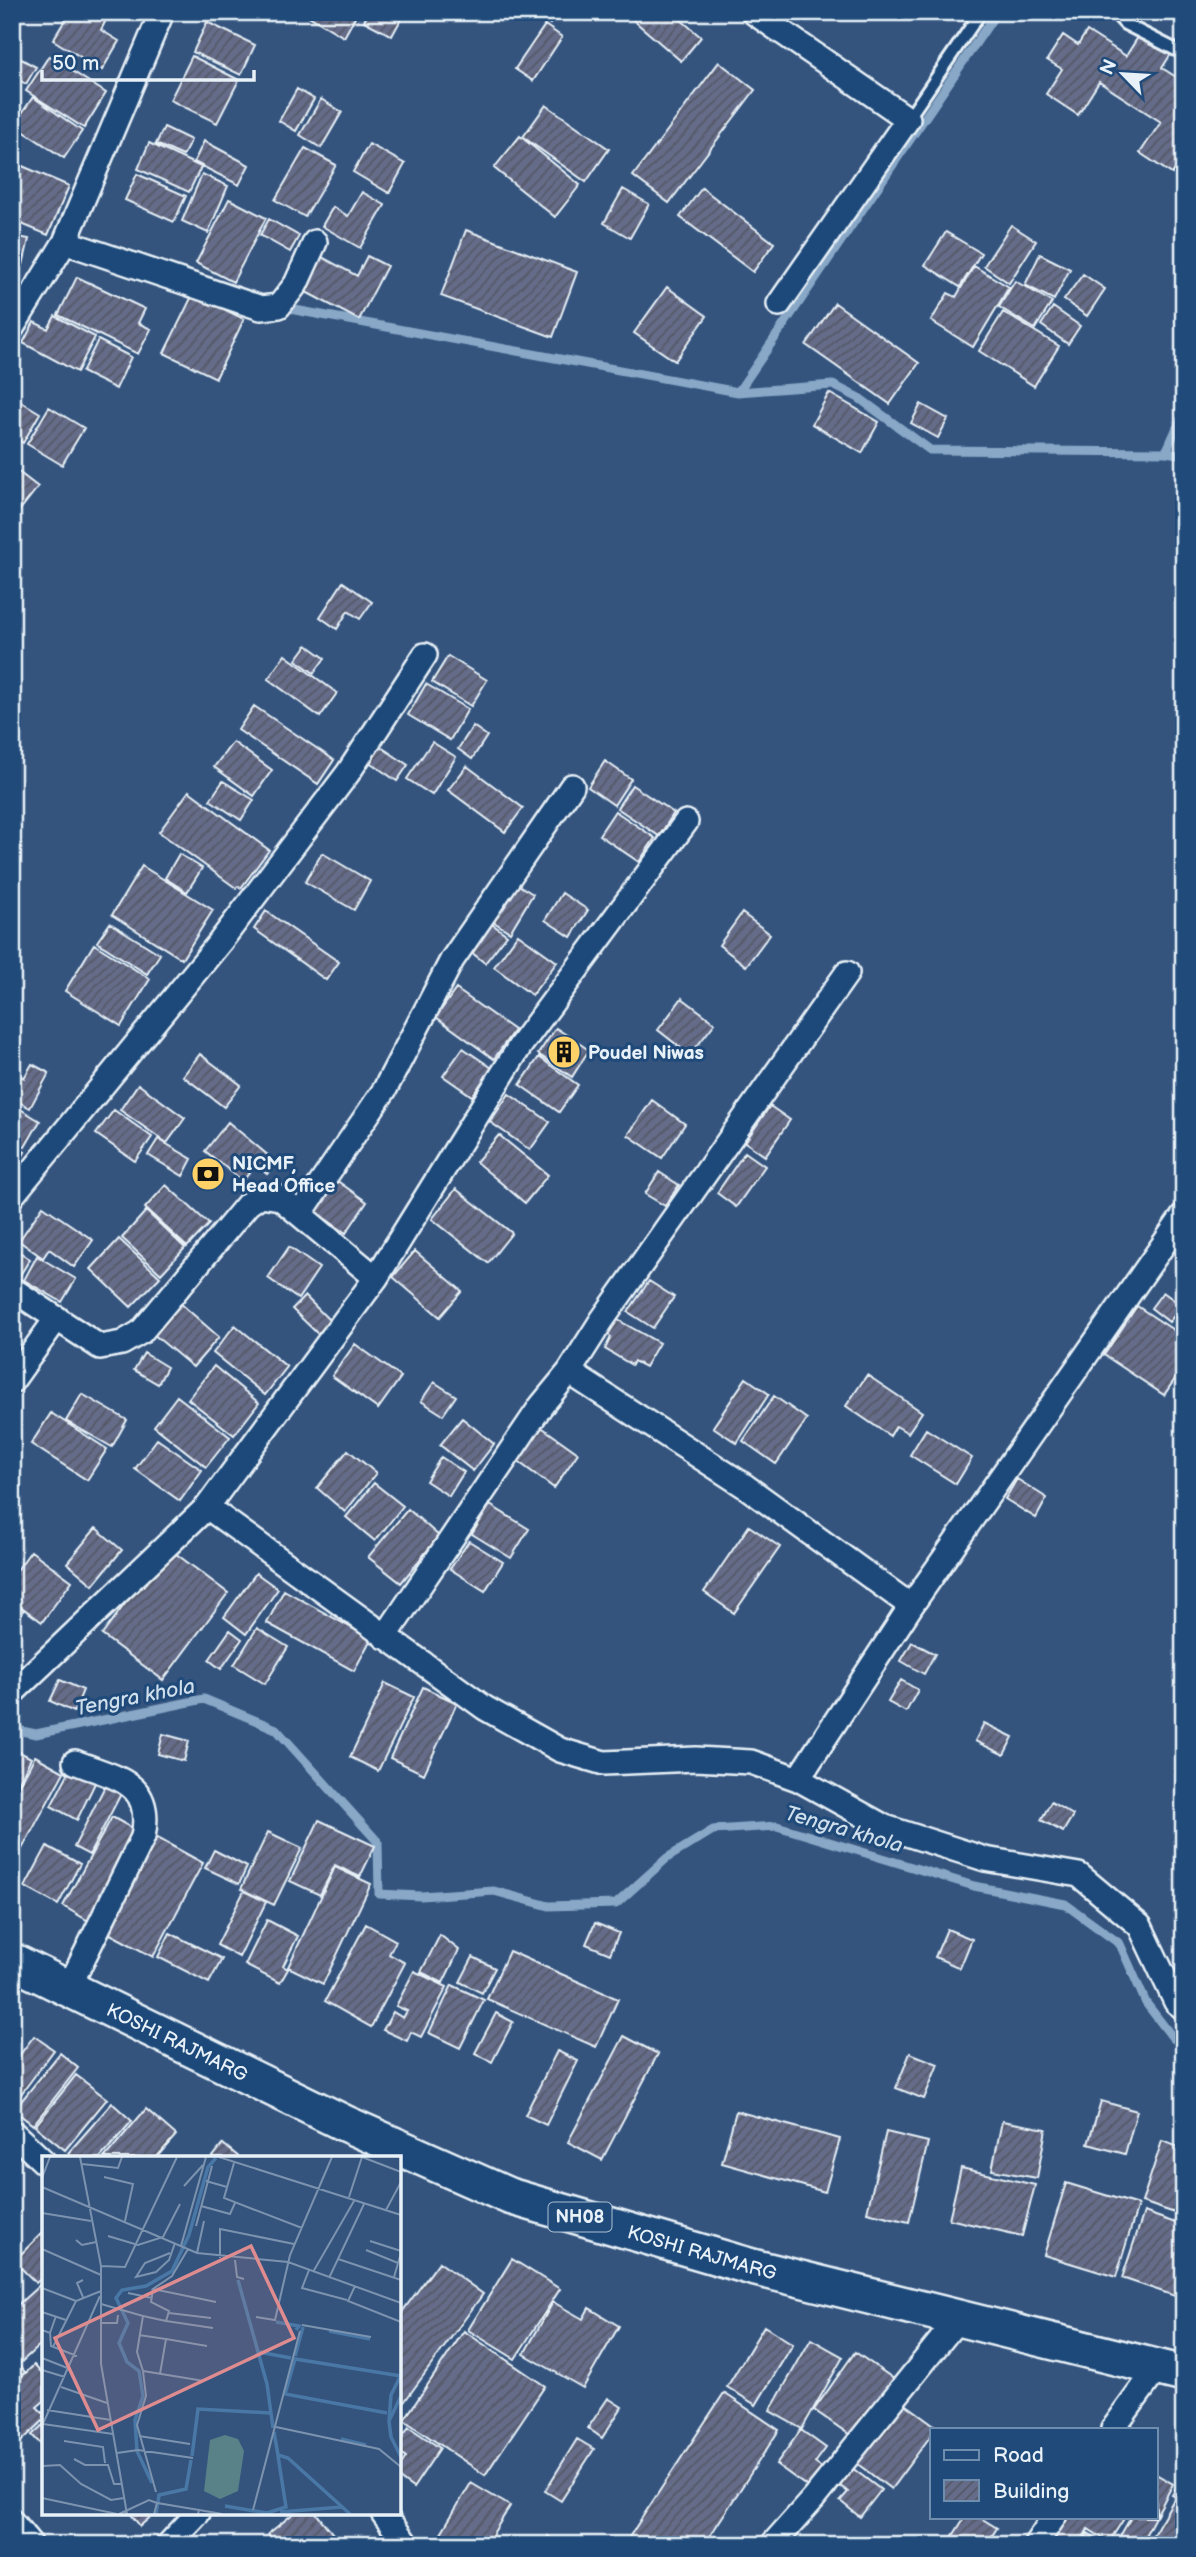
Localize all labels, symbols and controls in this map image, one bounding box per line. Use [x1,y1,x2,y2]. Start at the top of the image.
scale bar [42,38,254,82]
north arrow [1088,38,1158,108]
text: 50 m [52,51,99,76]
text: N [1096,56,1122,79]
building icon: Poudel Niwas [545,1033,583,1071]
place label: Poudel Niwas [588,1042,704,1065]
place label: NICMF, Head Office [232,1153,336,1198]
bank icon: NICMF, Head Office [189,1155,227,1193]
water label: Tengra khola [73,1674,197,1721]
water label: Tengra khola [782,1801,906,1858]
street label: KOSHI RAJMARG [102,1999,251,2087]
inset map [42,2156,401,2515]
road number: NH08 [548,2202,612,2232]
street label: KOSHI RAJMARG [624,2221,779,2286]
legend [930,2428,1158,2518]
text: Road [993,2443,1044,2468]
text: Building [993,2479,1069,2504]

